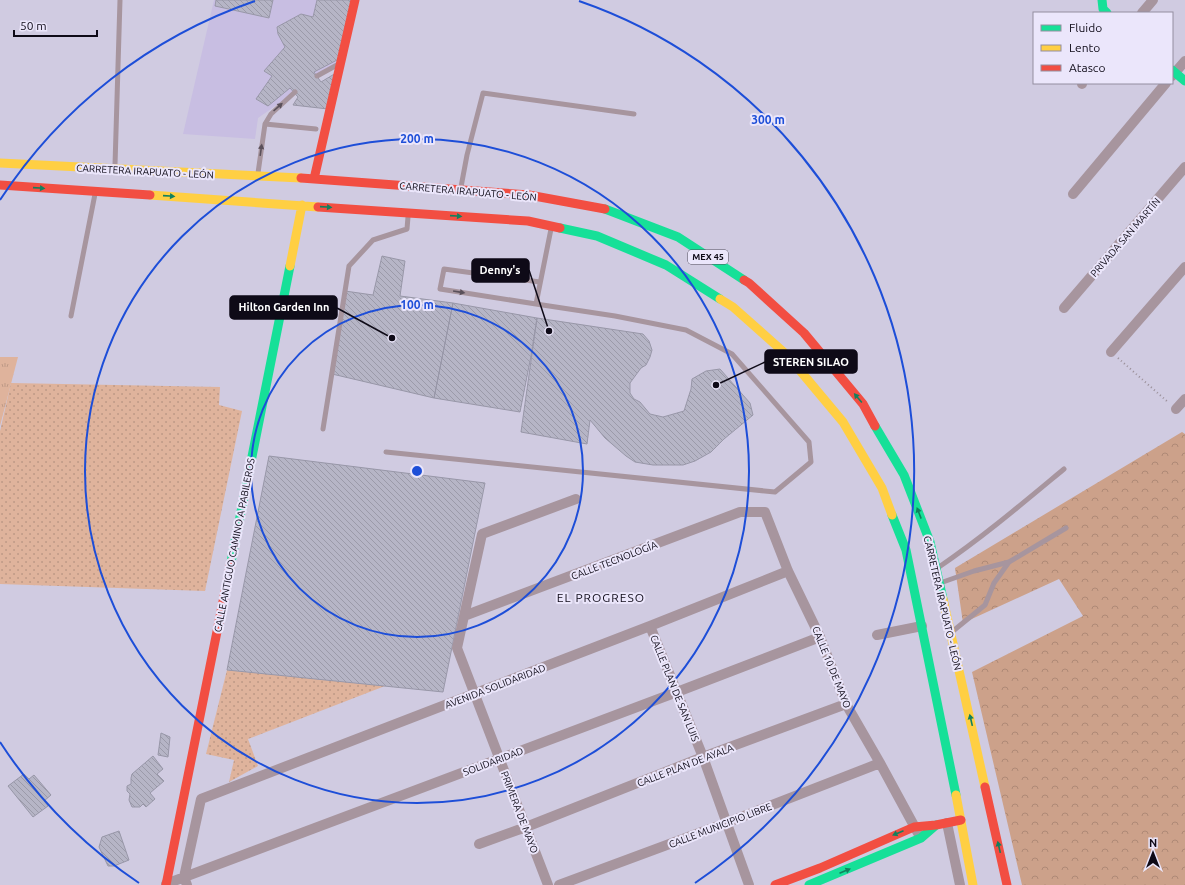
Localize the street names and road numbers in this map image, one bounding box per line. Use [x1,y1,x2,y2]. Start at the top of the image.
street label: CARRETERA IRAPUATO - LEÓN [76,161,214,181]
street label: CARRETERA IRAPUATO - LEÓN [399,179,537,203]
street label: PRIVADA SAN MARTÍN [1087,195,1163,279]
road number: MEX 45 [688,250,728,264]
street label: CALLE ANTIGUO CAMINO A PABILEROS [212,457,257,633]
street label: CARRETERA IRAPUATO - LEÓN [922,535,964,671]
street label: CALLE TECNOLOGÍA [569,538,659,582]
street label: CALLE 10 DE MAYO [810,625,853,710]
street label: CALLE PLAN DE SAN LUIS [648,633,701,743]
street label: AVENIDA SOLIDARIDAD [443,662,547,711]
street label: CALLE PLAN DE AYALA [635,742,735,789]
street label: SOLIDARIDAD [462,745,525,778]
street label: PRIMERA DE MAYO [499,770,540,855]
street label: CALLE MUNICIPIO LIBRE [667,801,774,850]

